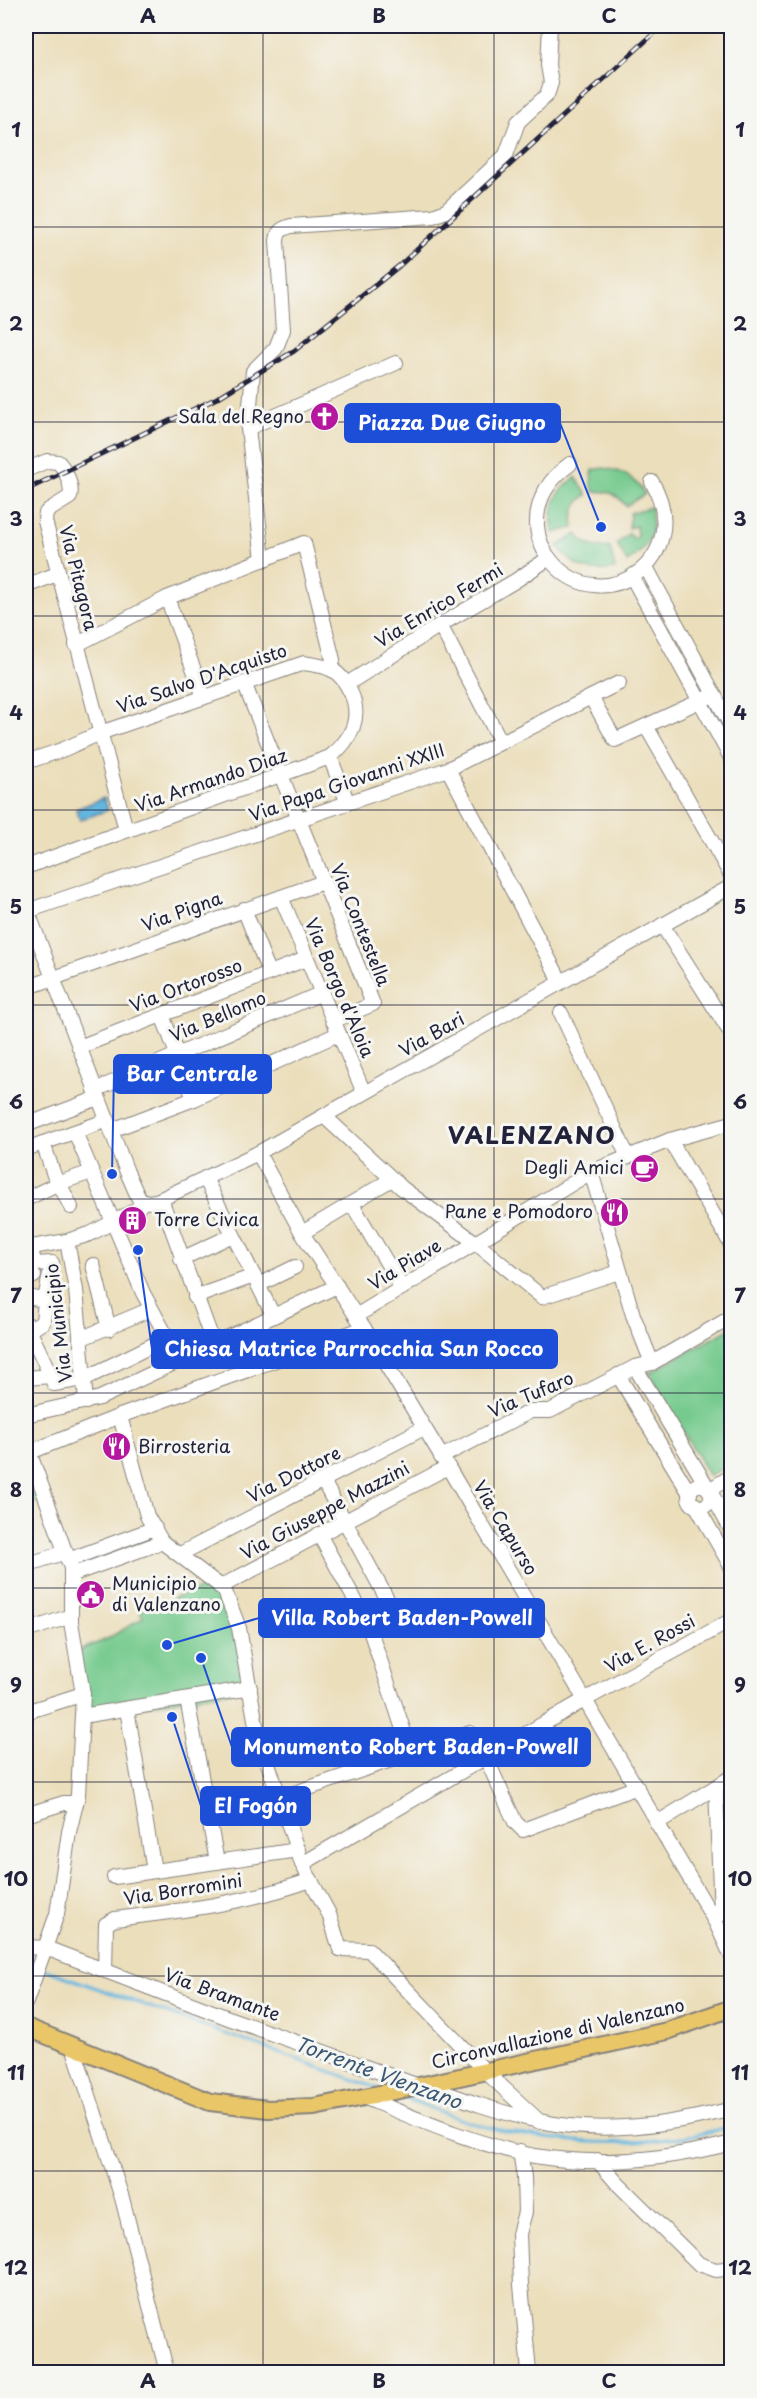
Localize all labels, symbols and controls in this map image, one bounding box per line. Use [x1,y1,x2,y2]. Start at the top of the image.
text: A [140,0,156,30]
text: B [372,0,386,30]
text: C [601,0,617,30]
text: 1 [11,114,21,144]
text: 1 [735,114,745,144]
text: 2 [9,308,23,338]
text: 2 [733,308,747,338]
church icon: Sala del Regno [309,401,341,433]
place label: Sala del Regno [178,402,304,429]
callout: Piazza Due Giugno [345,404,560,442]
text: Piazza Due Giugno [358,407,546,437]
text: 3 [9,503,23,533]
text: 3 [733,503,747,533]
street label: Via Pitagora [53,522,106,633]
street label: Via Enrico Fermi [369,556,507,654]
street label: Via Salvo D'Acquisto [113,636,290,719]
text: 4 [9,697,23,727]
text: 4 [733,697,747,727]
street label: Via Papa Giovanni XXIII [245,735,448,828]
street label: Via Armando Diaz [131,741,291,818]
street label: Via Contestella [325,859,399,991]
street label: Via Pigna [137,883,226,938]
text: 5 [10,891,22,921]
text: 5 [734,891,746,921]
street label: Via Borgo d'Aloia [299,913,382,1062]
street label: Via Ortorosso [125,951,246,1018]
street label: Via Bellomo [165,983,270,1048]
street label: Via Bari [394,1005,469,1063]
callout: Bar Centrale [114,1055,271,1093]
text: Bar Centrale [126,1058,258,1088]
text: 6 [9,1086,23,1116]
text: 6 [733,1086,747,1116]
district label: VALENZANO [448,1116,616,1152]
cafe icon: Degli Amici [629,1152,661,1184]
place label: Degli Amici [524,1153,624,1180]
restaurant icon: Pane e Pomodoro [598,1196,630,1228]
place label: Pane e Pomodoro [445,1197,593,1224]
building icon: Torre Civica [117,1204,149,1236]
place label: Torre Civica [154,1205,259,1232]
street label: Via Piave [362,1231,446,1296]
street label: Via Municipio [37,1262,78,1384]
text: 7 [10,1280,22,1310]
text: 7 [734,1280,746,1310]
callout: Chiesa Matrice Parrocchia San Rocco [152,1330,557,1368]
text: Chiesa Matrice Parrocchia San Rocco [165,1333,544,1363]
street label: Via Tufaro [484,1364,577,1424]
restaurant icon: Birrosteria [101,1431,133,1463]
place label: Birrosteria [138,1432,231,1459]
street label: Via Dottore [242,1438,345,1509]
street label: Via Giuseppe Mazzini [235,1454,414,1566]
text: 8 [10,1474,22,1504]
text: 8 [734,1474,746,1504]
street label: Via Capurso [467,1475,545,1580]
place label: Municipio di Valenzano [112,1569,221,1617]
public building icon: Municipio di Valenzano [75,1578,107,1610]
callout: Villa Robert Baden-Powell [259,1599,544,1637]
text: Villa Robert Baden-Powell [271,1602,533,1632]
street label: Via E. Rossi [599,1607,700,1679]
text: 9 [10,1669,22,1699]
text: 9 [734,1669,746,1699]
callout: Monumento Robert Baden-Powell [232,1728,590,1766]
text: Monumento Robert Baden-Powell [244,1731,578,1761]
callout: El Fogón [201,1787,310,1825]
text: El Fogón [214,1790,298,1820]
text: 10 [4,1863,28,1893]
text: 10 [728,1863,752,1893]
street label: Via Borromini [121,1866,244,1911]
street label: Via Bramante [161,1960,284,2027]
street label: Circonvallazione di Valenzano [429,1990,687,2075]
water label: Torrente Vlenzano [291,2028,467,2116]
text: 11 [7,2057,25,2087]
text: 11 [731,2057,749,2087]
text: 12 [4,2252,28,2282]
text: 12 [728,2252,752,2282]
text: A [140,2365,156,2395]
text: B [372,2365,386,2395]
text: C [601,2365,617,2395]

